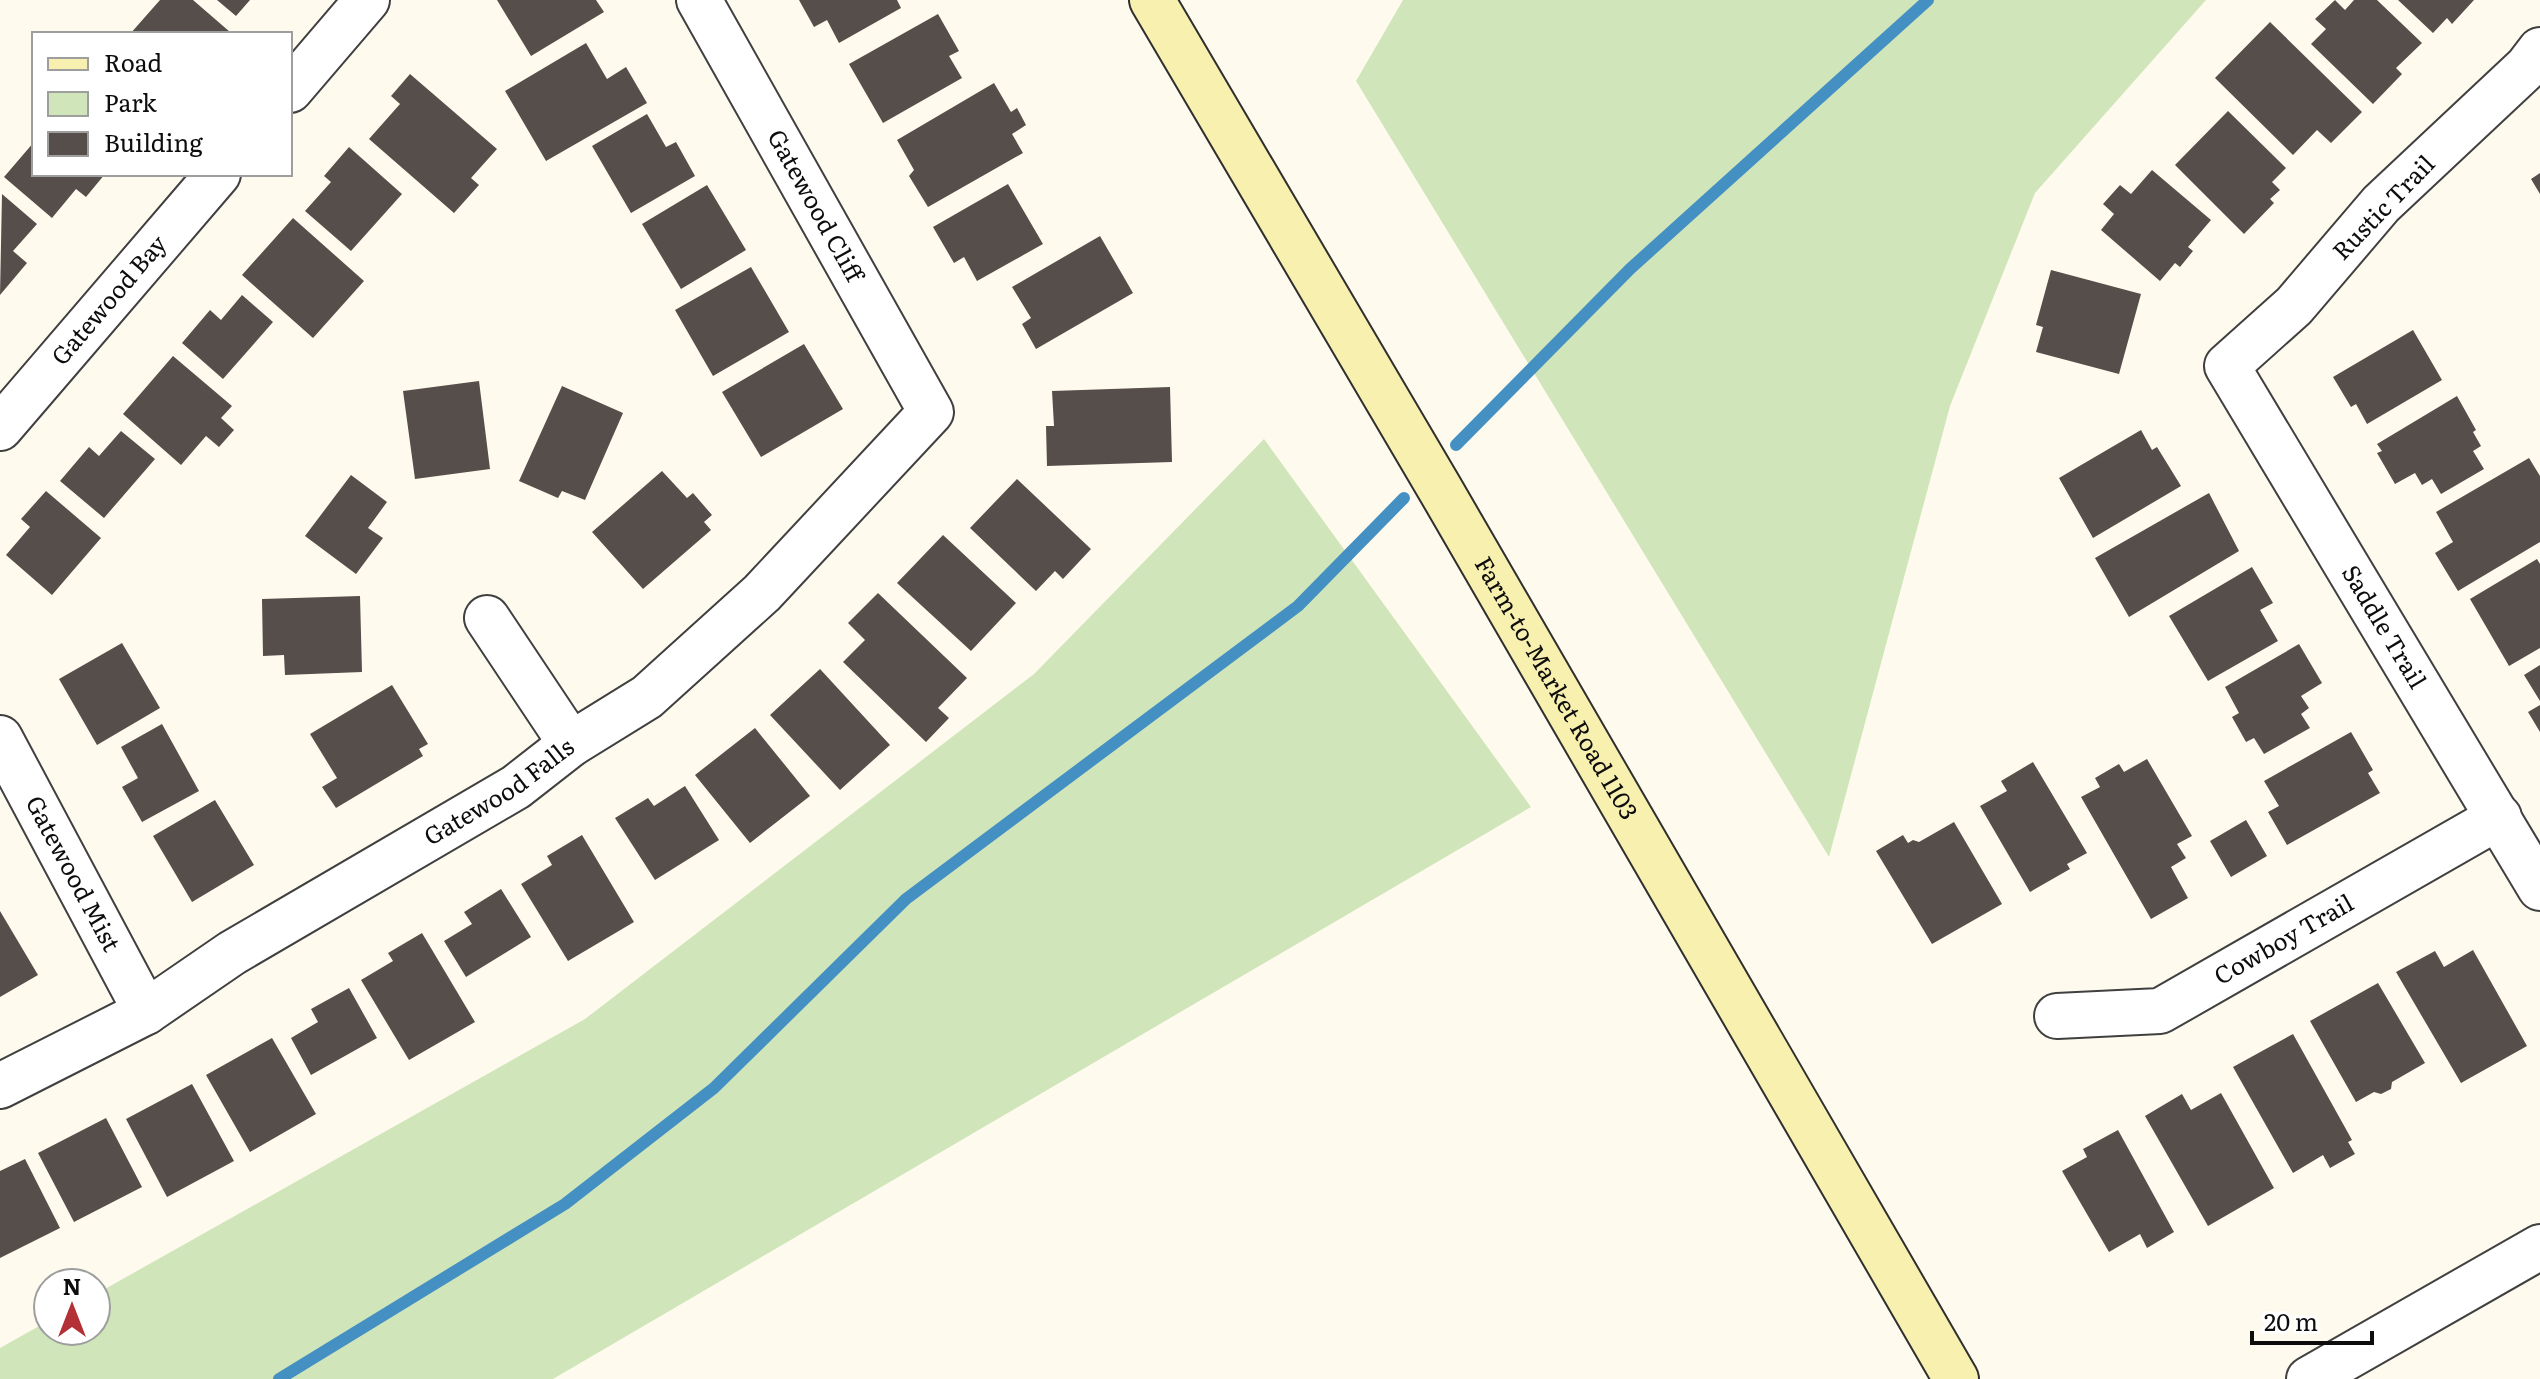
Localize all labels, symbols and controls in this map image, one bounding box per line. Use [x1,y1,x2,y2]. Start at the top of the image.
legend [32,32,292,176]
text: Road [104,44,163,79]
text: Park [104,84,157,119]
street label: Gatewood Cliff [761,122,874,289]
text: Building [104,124,203,159]
street label: Rustic Trail [2323,146,2441,267]
street label: Gatewood Bay [42,226,173,371]
street label: Farm-to-Market Road 1103 [1468,549,1648,825]
street label: Saddle Trail [2335,557,2436,694]
street label: Gatewood Falls [416,728,580,852]
street label: Gatewood Mist [19,789,131,957]
street label: Cowboy Trail [2207,884,2359,992]
north arrow [32,1267,112,1347]
text: N [63,1269,81,1302]
scale bar [2252,1295,2372,1345]
text: 20 m [2264,1303,2318,1338]

